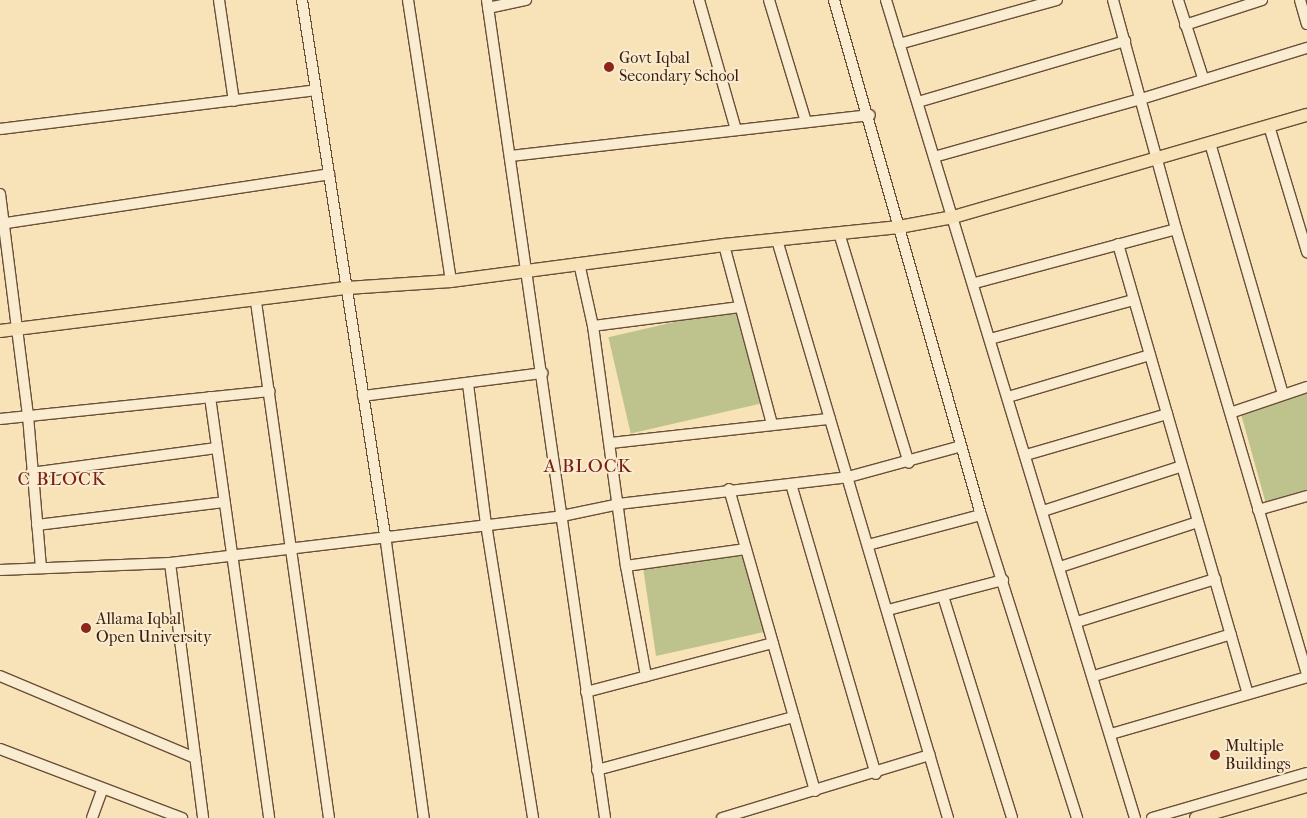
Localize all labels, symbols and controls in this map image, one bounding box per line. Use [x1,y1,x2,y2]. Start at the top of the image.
place label: Govt Iqbal Secondary School [619,48,739,86]
marker: Govt Iqbal Secondary School [603,61,615,73]
district label: A BLOCK [543,456,633,478]
district label: C BLOCK [17,469,107,491]
place label: Allama Iqbal Open University [96,609,212,647]
marker: Allama Iqbal Open University [80,622,92,634]
place label: Multiple Buildings [1225,736,1291,774]
marker: Multiple Buildings [1209,749,1221,761]

